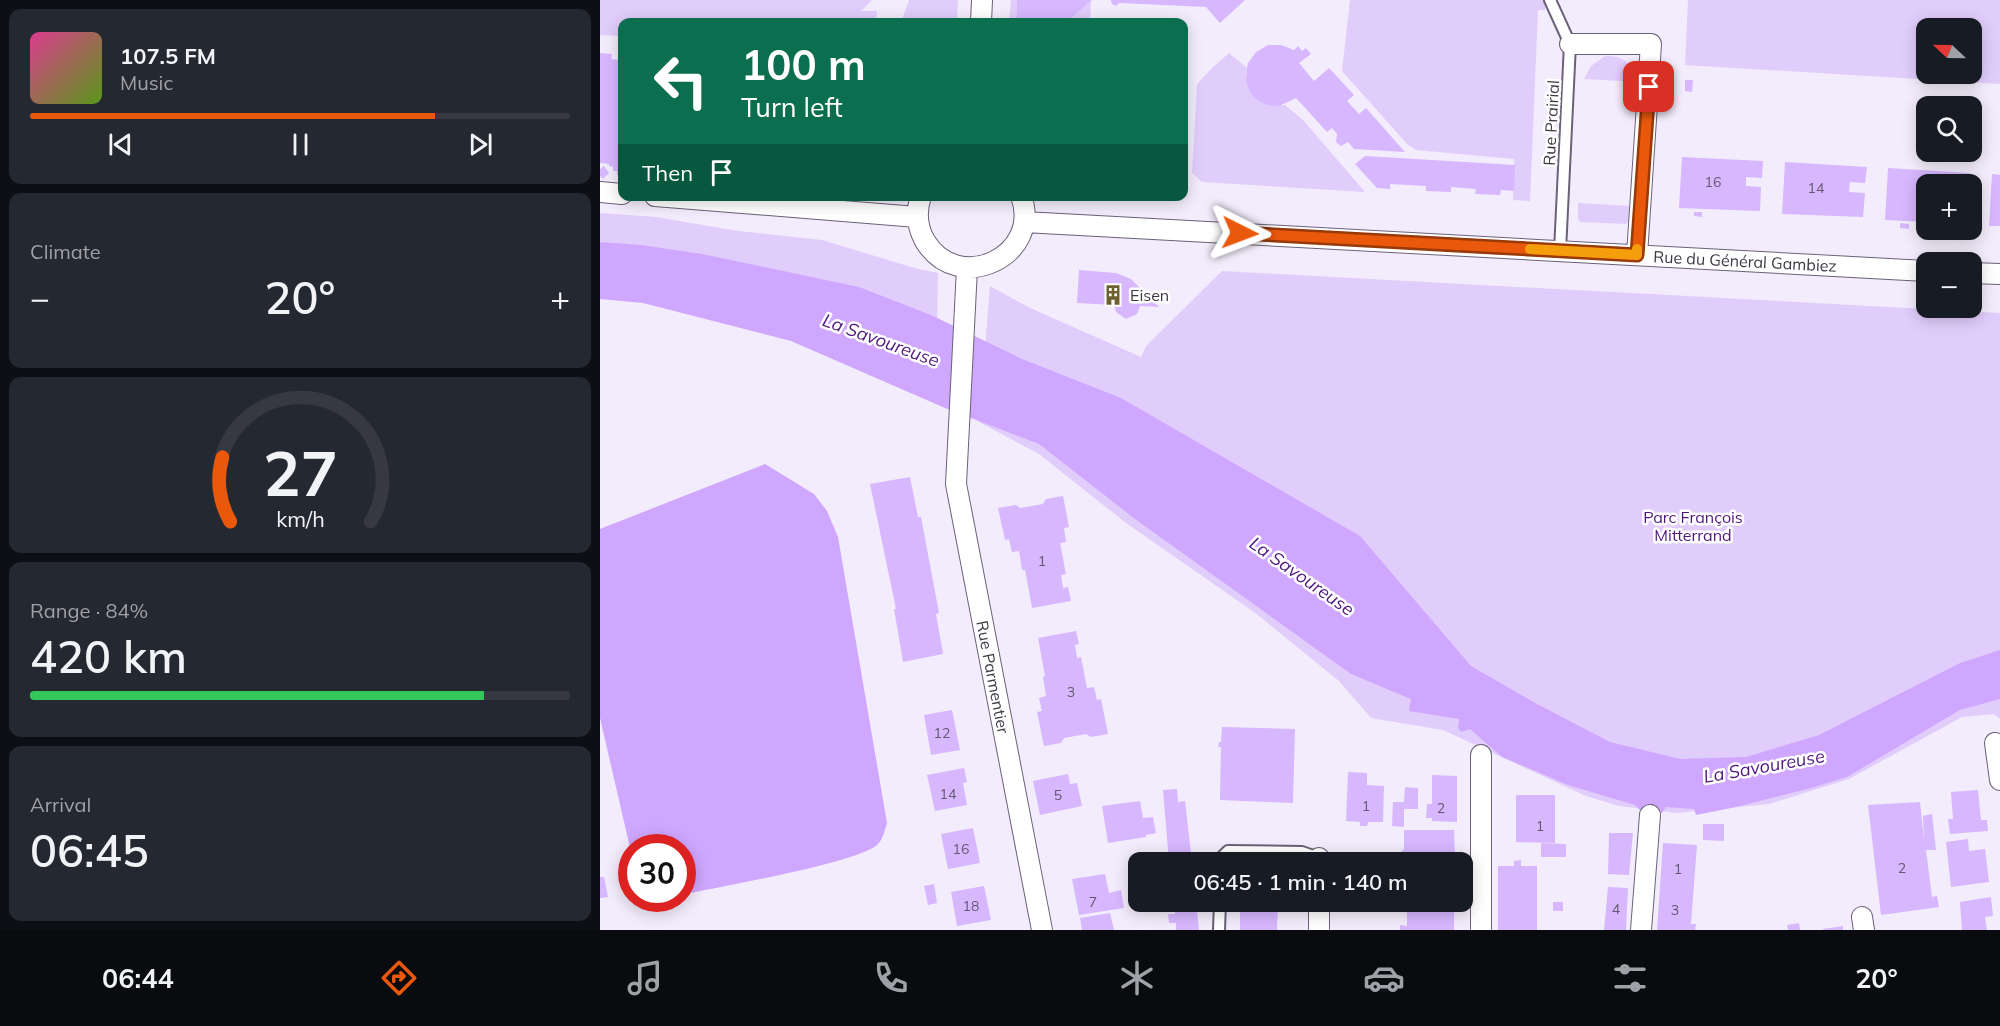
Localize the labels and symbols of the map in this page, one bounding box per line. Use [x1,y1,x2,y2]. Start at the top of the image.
north arrow [1916,18,1982,84]
pin [1623,61,1674,112]
street label: Rue Prairial [1539,80,1563,166]
house number: 16 [1705,173,1721,191]
house number: 14 [1808,179,1825,197]
position arrow [1208,201,1272,265]
street label: Rue du Général Gambiez [1653,246,1837,276]
building icon: Eisen [1101,283,1125,307]
place label: Eisen [1130,285,1169,305]
water label: La Savoureuse [819,308,943,372]
park label: Parc François Mitterrand [1643,507,1743,545]
water label: La Savoureuse [1245,531,1359,621]
house number: 1 [1038,552,1046,570]
street label: Rue Parmentier [972,619,1014,735]
house number: 3 [1067,683,1075,701]
house number: 12 [934,724,950,742]
water label: La Savoureuse [1702,744,1827,788]
house number: 14 [940,785,957,803]
house number: 5 [1054,786,1062,804]
house number: 1 [1362,797,1370,815]
house number: 2 [1437,799,1445,817]
house number: 1 [1536,817,1544,835]
speed limit sign: 30 [618,834,696,912]
house number: 16 [953,840,969,858]
house number: 2 [1898,859,1906,877]
house number: 1 [1674,860,1682,878]
house number: 7 [1089,893,1097,911]
house number: 18 [963,897,979,915]
house number: 4 [1612,900,1621,918]
house number: 3 [1671,901,1679,919]

